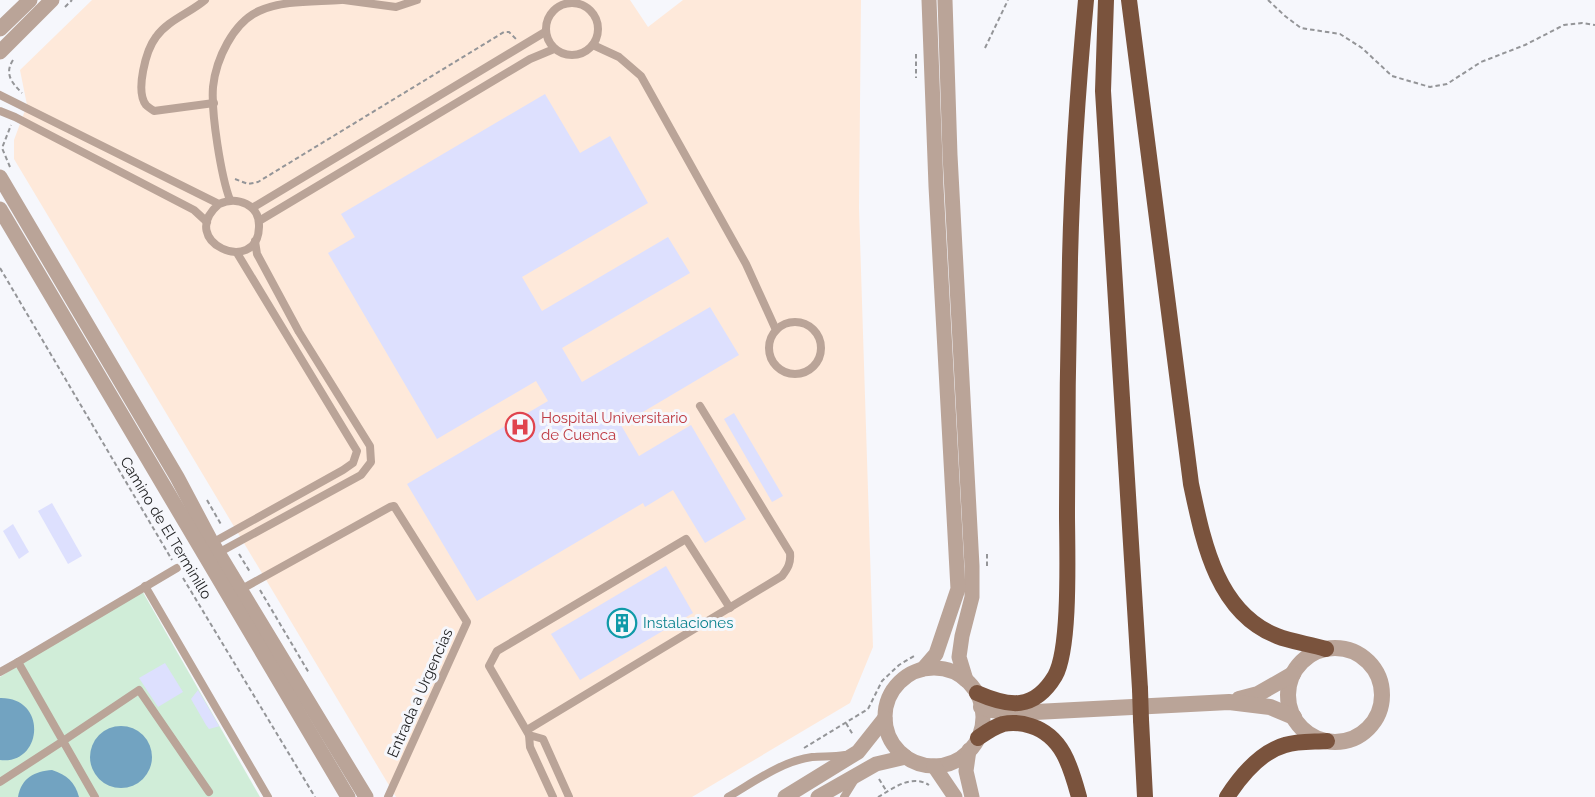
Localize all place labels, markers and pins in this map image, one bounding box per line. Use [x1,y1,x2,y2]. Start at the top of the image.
place label: Hospital Universitario de Cuenca [541,409,688,444]
hospital icon: Hospital Universitario de Cuenca [504,411,536,443]
building icon: Instalaciones [606,607,638,639]
place label: Instalaciones [643,614,733,632]

